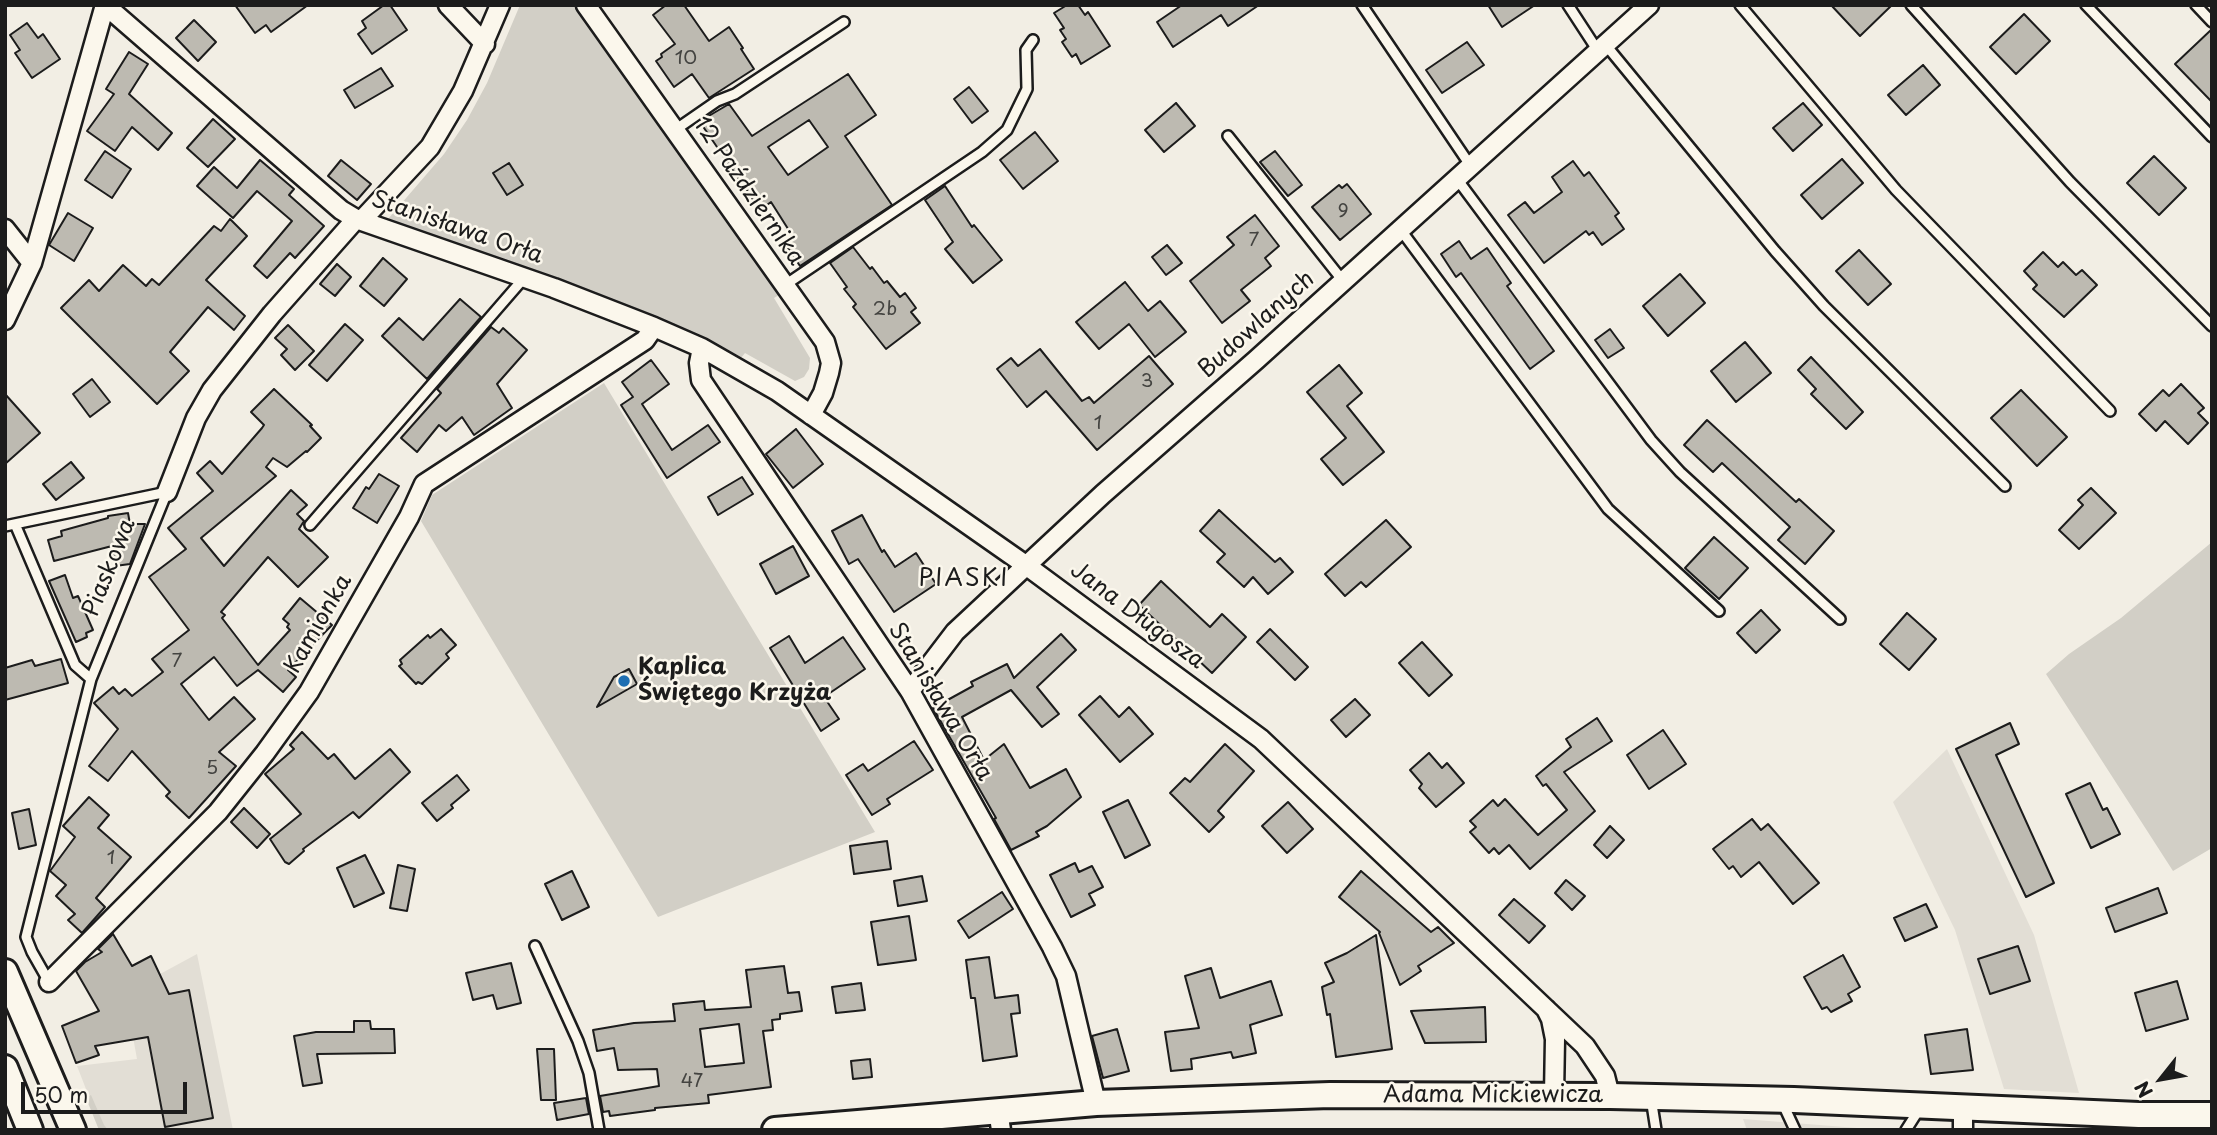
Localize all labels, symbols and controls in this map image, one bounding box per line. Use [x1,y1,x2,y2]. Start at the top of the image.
house number: 10 [675,48,697,70]
street label: 12 Października [687,111,809,271]
street label: Stanisława Orła [368,186,546,270]
house number: 9 [1337,201,1349,223]
house number: 7 [1249,230,1259,252]
street label: Budowlanych [1193,266,1321,384]
house number: 2b [873,299,897,321]
house number: 3 [1141,371,1153,393]
house number: 1 [1094,413,1102,435]
street label: Piaskowa [78,515,142,621]
street label: Jana Długosza [1064,557,1210,675]
district label: PIASKI [919,565,1009,593]
street label: Kamionka [280,569,358,679]
street label: Stanisława Orła [882,618,998,786]
house number: 7 [172,651,182,673]
place label: Kaplica Świętego Krzyża [638,654,831,708]
marker: Kaplica Świętego Krzyża [616,673,632,689]
house number: 5 [206,758,218,780]
house number: 1 [107,848,115,870]
north arrow [2126,1044,2196,1114]
scale bar [24,1068,191,1112]
house number: 47 [681,1071,703,1093]
text: N [2127,1076,2159,1103]
text: 50 m [34,1078,88,1110]
street label: Adama Mickiewicza [1383,1082,1603,1110]

